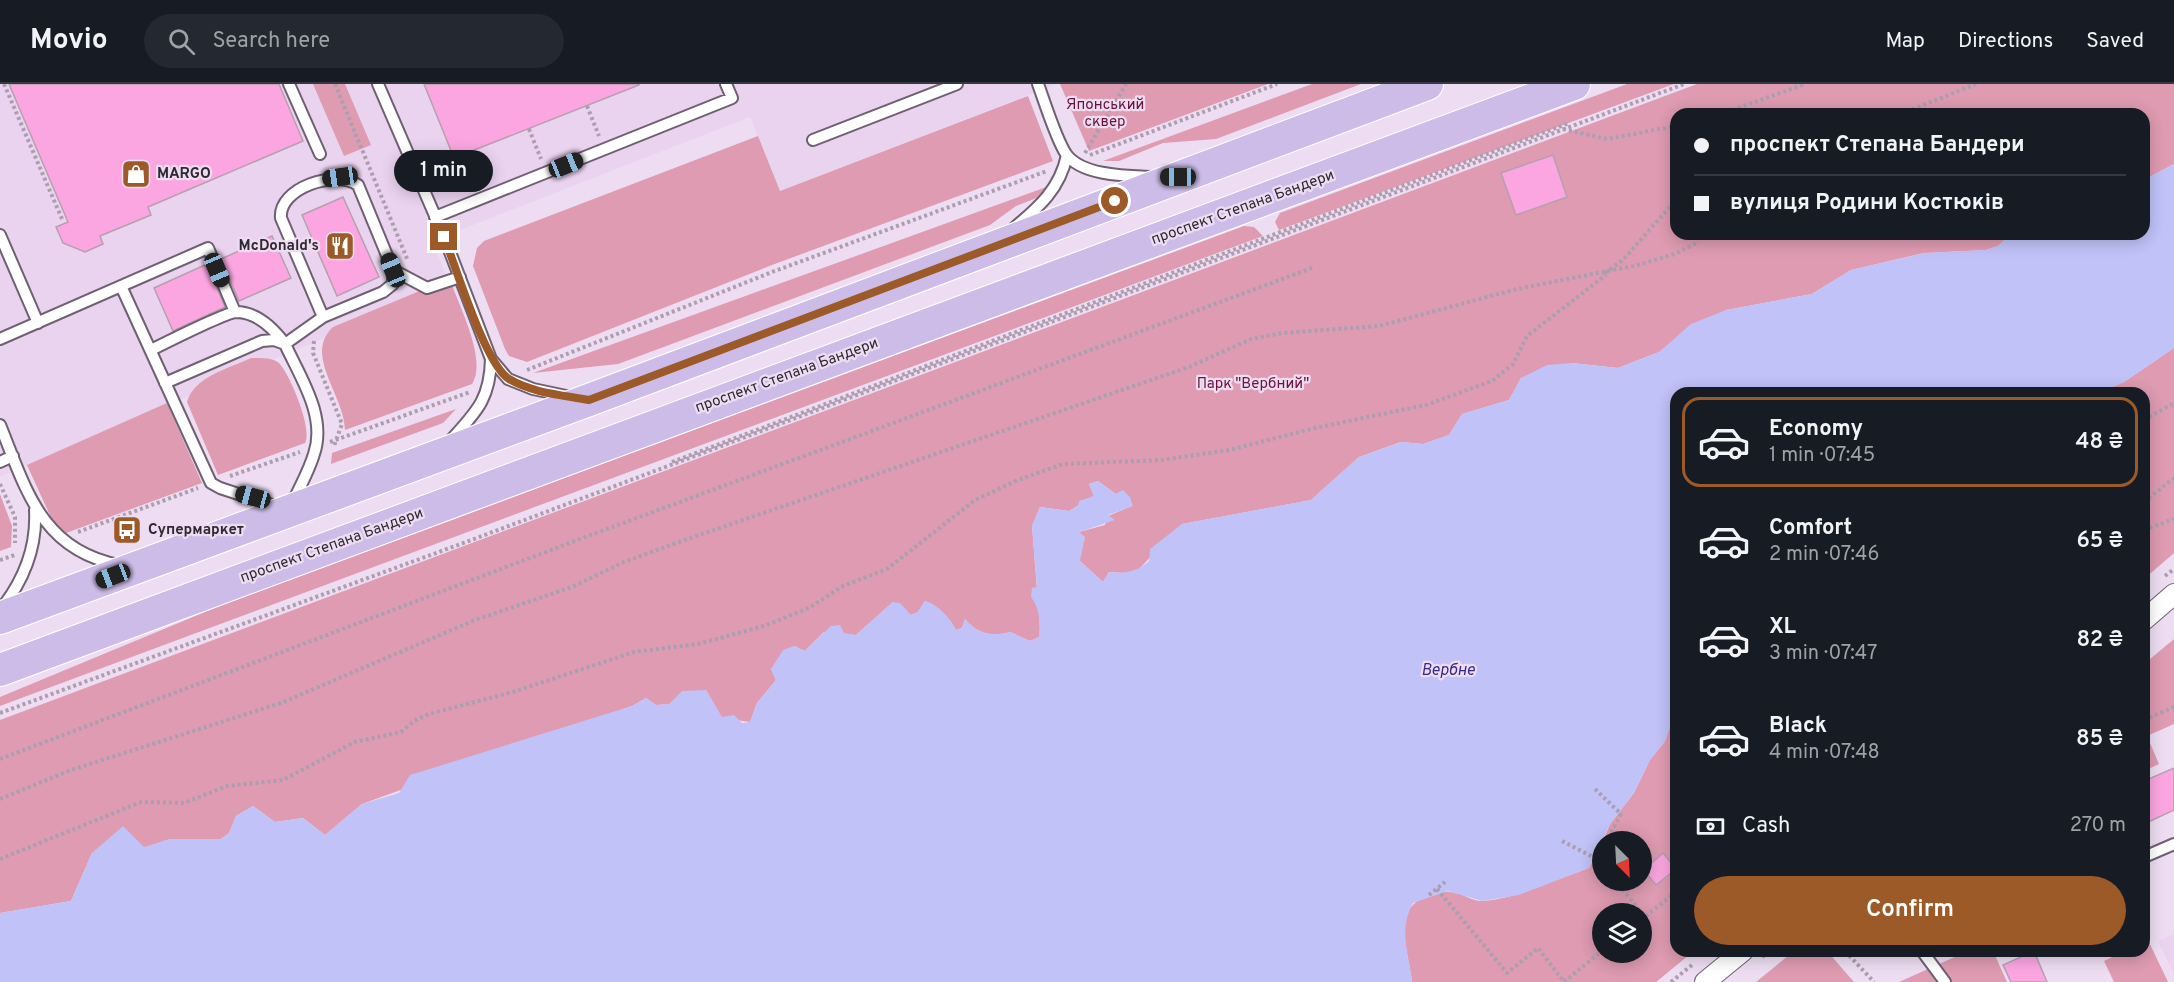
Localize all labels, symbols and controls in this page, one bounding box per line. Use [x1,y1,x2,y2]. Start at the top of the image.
search box [144,14,564,68]
text: Movio [30,23,108,59]
icon: search [165,25,198,58]
text: Search here [213,28,330,55]
text: Map [1885,28,1925,55]
text: Directions [1958,28,2053,55]
text: Saved [2086,28,2144,55]
park label: Японський сквер [1066,96,1144,132]
text: проспект Степана Бандери [1730,132,2025,159]
callout: 1 min [394,150,494,192]
car [546,150,586,180]
shop icon: MARGO [120,158,152,190]
text: 1 min [420,158,467,184]
place label: MARGO [157,165,211,184]
car [321,166,359,188]
street label: проспект Степана Бандери [1149,166,1337,250]
car [1160,168,1196,186]
route start [1101,187,1128,214]
text: вулиця Родини Костюків [1730,190,2004,217]
route end [430,223,457,250]
restaurant icon: McDonald's [324,230,356,262]
place label: McDonald's [239,237,319,256]
car [202,250,232,290]
car [378,250,408,290]
street label: проспект Степана Бандери [693,334,881,418]
park label: Парк "Вербний" [1197,375,1309,394]
icon: car [1697,415,1751,469]
text: Economy [1769,416,1863,443]
text: 48 ₴ [2076,429,2123,456]
text: 1 min · 07:45 [1769,443,1875,469]
car [233,484,273,510]
street label: проспект Степана Бандери [238,504,426,588]
bus stop icon: Супермаркет [111,514,143,546]
icon: car [1697,514,1751,568]
text: Comfort [1769,515,1852,542]
place label: Супермаркет [148,521,244,540]
text: 65 ₴ [2076,528,2123,555]
text: 2 min · 07:46 [1769,542,1879,568]
car [93,561,133,591]
icon: car [1697,613,1751,667]
text: XL [1769,614,1796,641]
text: 82 ₴ [2077,627,2123,654]
text: 3 min · 07:47 [1769,641,1877,667]
water label: Вербне [1421,661,1475,681]
icon: car [1697,712,1751,766]
text: Black [1769,713,1827,740]
text: 85 ₴ [2076,726,2123,753]
text: 4 min · 07:48 [1769,740,1880,766]
icon: cash [1694,810,1727,843]
text: Cash [1742,813,1791,840]
text: 270 m [2070,813,2126,839]
north arrow [1592,831,1652,891]
map controls [1592,831,1652,963]
button: Confirm [1694,876,2126,945]
button: layers [1592,903,1652,963]

